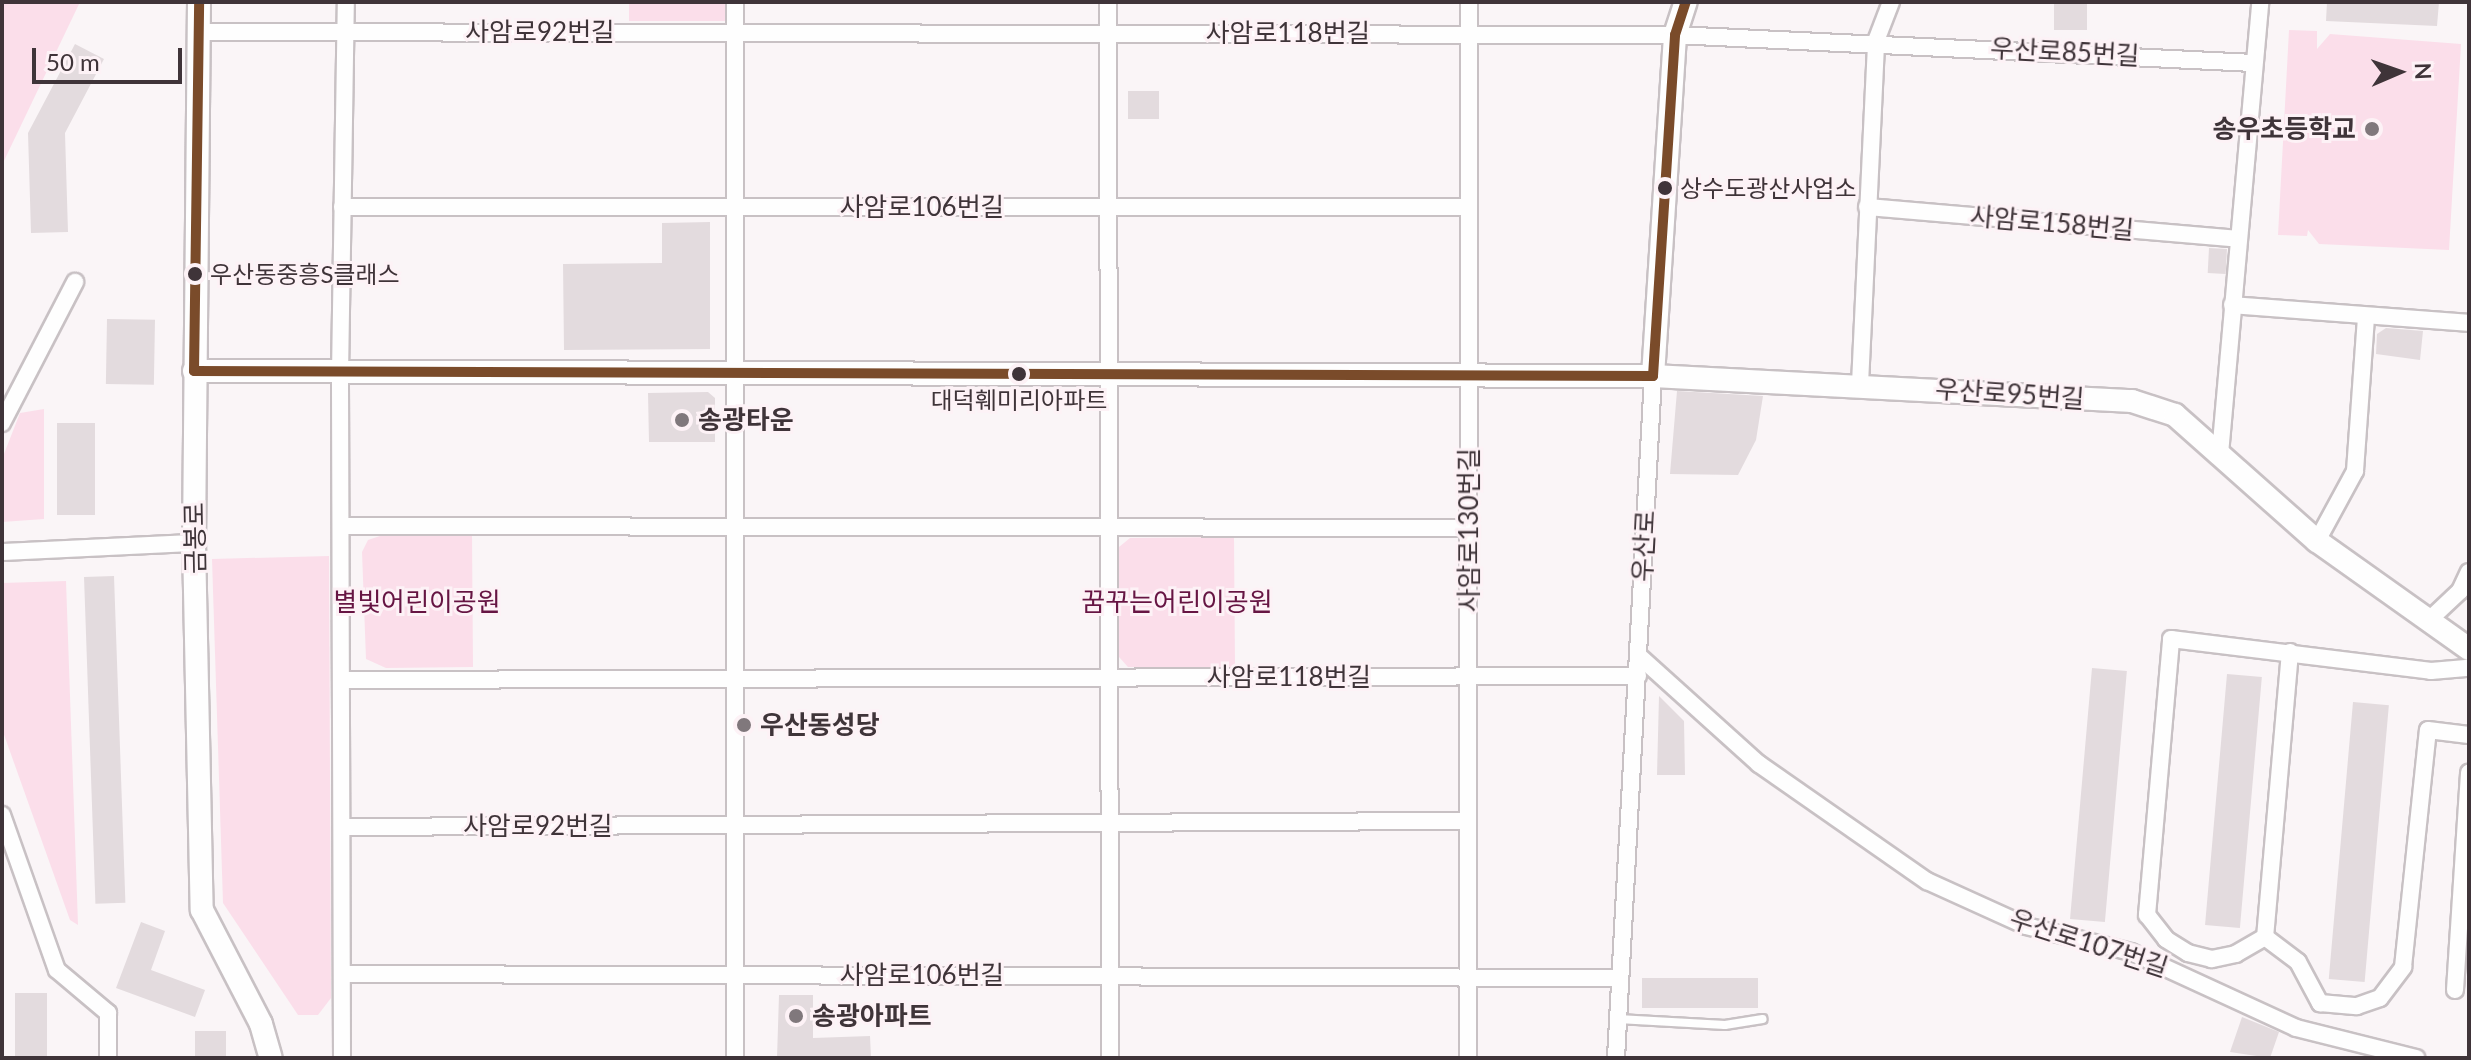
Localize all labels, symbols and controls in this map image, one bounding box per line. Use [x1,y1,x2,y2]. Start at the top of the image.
street label: 사암로92번길 [465,16,615,48]
street label: 사암로118번길 [1206,17,1370,49]
scale bar [36,32,186,82]
north arrow [2359,32,2439,112]
street label: 우산로85번길 [1989,33,2141,71]
text: 50 m [46,47,100,76]
text: N [2410,62,2437,80]
place label: 송우초등학교 [2212,113,2356,145]
marker: 송우초등학교 [2363,120,2381,138]
place label: 상수도광산사업소 [1680,174,1857,202]
marker: 상수도광산사업소 [1657,180,1673,196]
street label: 사암로106번길 [840,191,1004,223]
street label: 사암로158번길 [1969,200,2135,246]
place label: 우산동중흥S클래스 [210,260,400,288]
marker: 우산동중흥S클래스 [187,266,203,282]
marker: 대덕훼미리아파트 [1011,366,1027,382]
street label: 우산로95번길 [1934,373,2086,415]
place label: 대덕훼미리아파트 [931,386,1107,414]
place label: 송광타운 [698,404,794,436]
marker: 송광타운 [673,411,691,429]
street label: 사암로130번길 [1453,448,1485,612]
street label: 금봉로 [179,502,211,574]
street label: 우산로 [1627,509,1661,583]
park label: 별빛어린이공원 [333,586,501,618]
park label: 꿈꾸는어린이공원 [1081,586,1273,618]
street label: 사암로118번길 [1207,661,1371,693]
place label: 우산동성당 [760,709,880,741]
marker: 우산동성당 [735,716,753,734]
street label: 사암로92번길 [463,810,613,842]
street label: 우산로107번길 [2006,903,2172,983]
street label: 사암로106번길 [840,959,1004,991]
place label: 송광아파트 [812,1000,932,1032]
marker: 송광아파트 [787,1007,805,1025]

